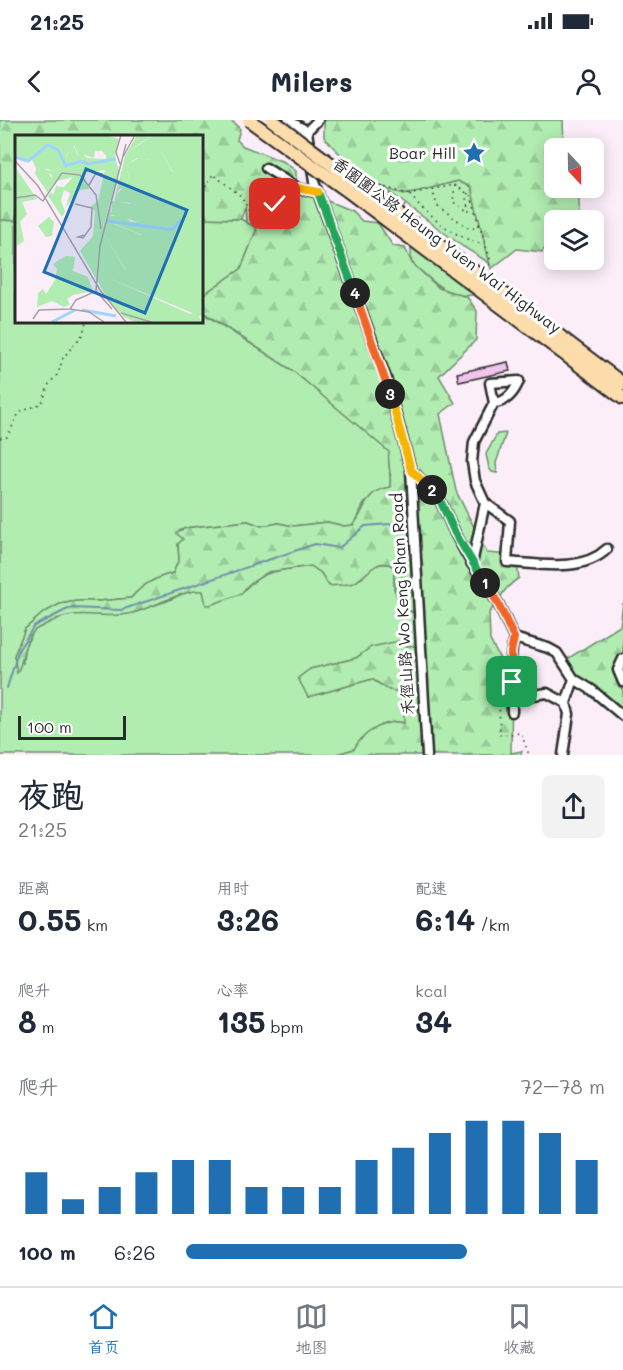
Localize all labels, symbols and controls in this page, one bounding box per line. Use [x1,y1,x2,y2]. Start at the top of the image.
text: 21:25 [30,7,84,36]
text: Milers [270,64,353,99]
icon: back [18,65,51,98]
icon: person [572,65,605,98]
inset map [15,135,202,322]
north arrow [544,138,604,198]
map controls [544,138,604,270]
place icon: Boar Hill [461,140,487,166]
place label: Boar Hill [389,142,456,163]
street label: 香園圍公路 Heung Yuen Wai Highway [329,152,566,338]
pin [249,178,300,229]
icon: check [258,187,291,220]
button: layers [544,210,604,270]
pin: 4 [340,278,370,308]
text: 4 [350,282,360,303]
pin: 3 [375,379,405,409]
text: 3 [385,383,395,404]
pin: 2 [417,475,447,505]
text: 2 [428,479,436,500]
street label: 禾徑山路 Wo Keng Shan Road [385,492,418,716]
pin: 1 [470,568,500,598]
text: 1 [481,572,489,593]
pin [486,656,537,707]
icon: arrive [495,665,528,698]
scale bar [18,713,126,740]
text: 100 m [27,716,72,737]
text: 夜跑 [18,772,84,815]
button: share [542,775,605,838]
text: 21:25 [18,816,67,842]
text: 距离 [18,877,50,898]
text: 用时 [217,877,249,898]
text: 配速 [415,877,447,898]
text: 0.55 [18,899,82,939]
text: 3:26 [217,899,279,939]
text: 6:14 [415,899,475,939]
text: km [82,914,108,935]
text: /km [475,914,510,935]
text: 爬升 [18,979,50,1000]
text: 心率 [217,979,249,1000]
text: kcal [415,980,447,1001]
text: 8 [18,1001,37,1041]
text: 135 [217,1001,265,1041]
text: 34 [415,1001,452,1041]
text: m [37,1016,54,1037]
text: bpm [265,1016,303,1037]
text: 爬升 [18,1073,58,1099]
text: 72–78 m [521,1073,605,1099]
text: 100 m [18,1239,76,1265]
text: 6:26 [114,1239,156,1265]
tab: 首页 [87,1300,120,1358]
tab: 地图 [295,1300,328,1358]
tab: 收藏 [503,1300,536,1358]

